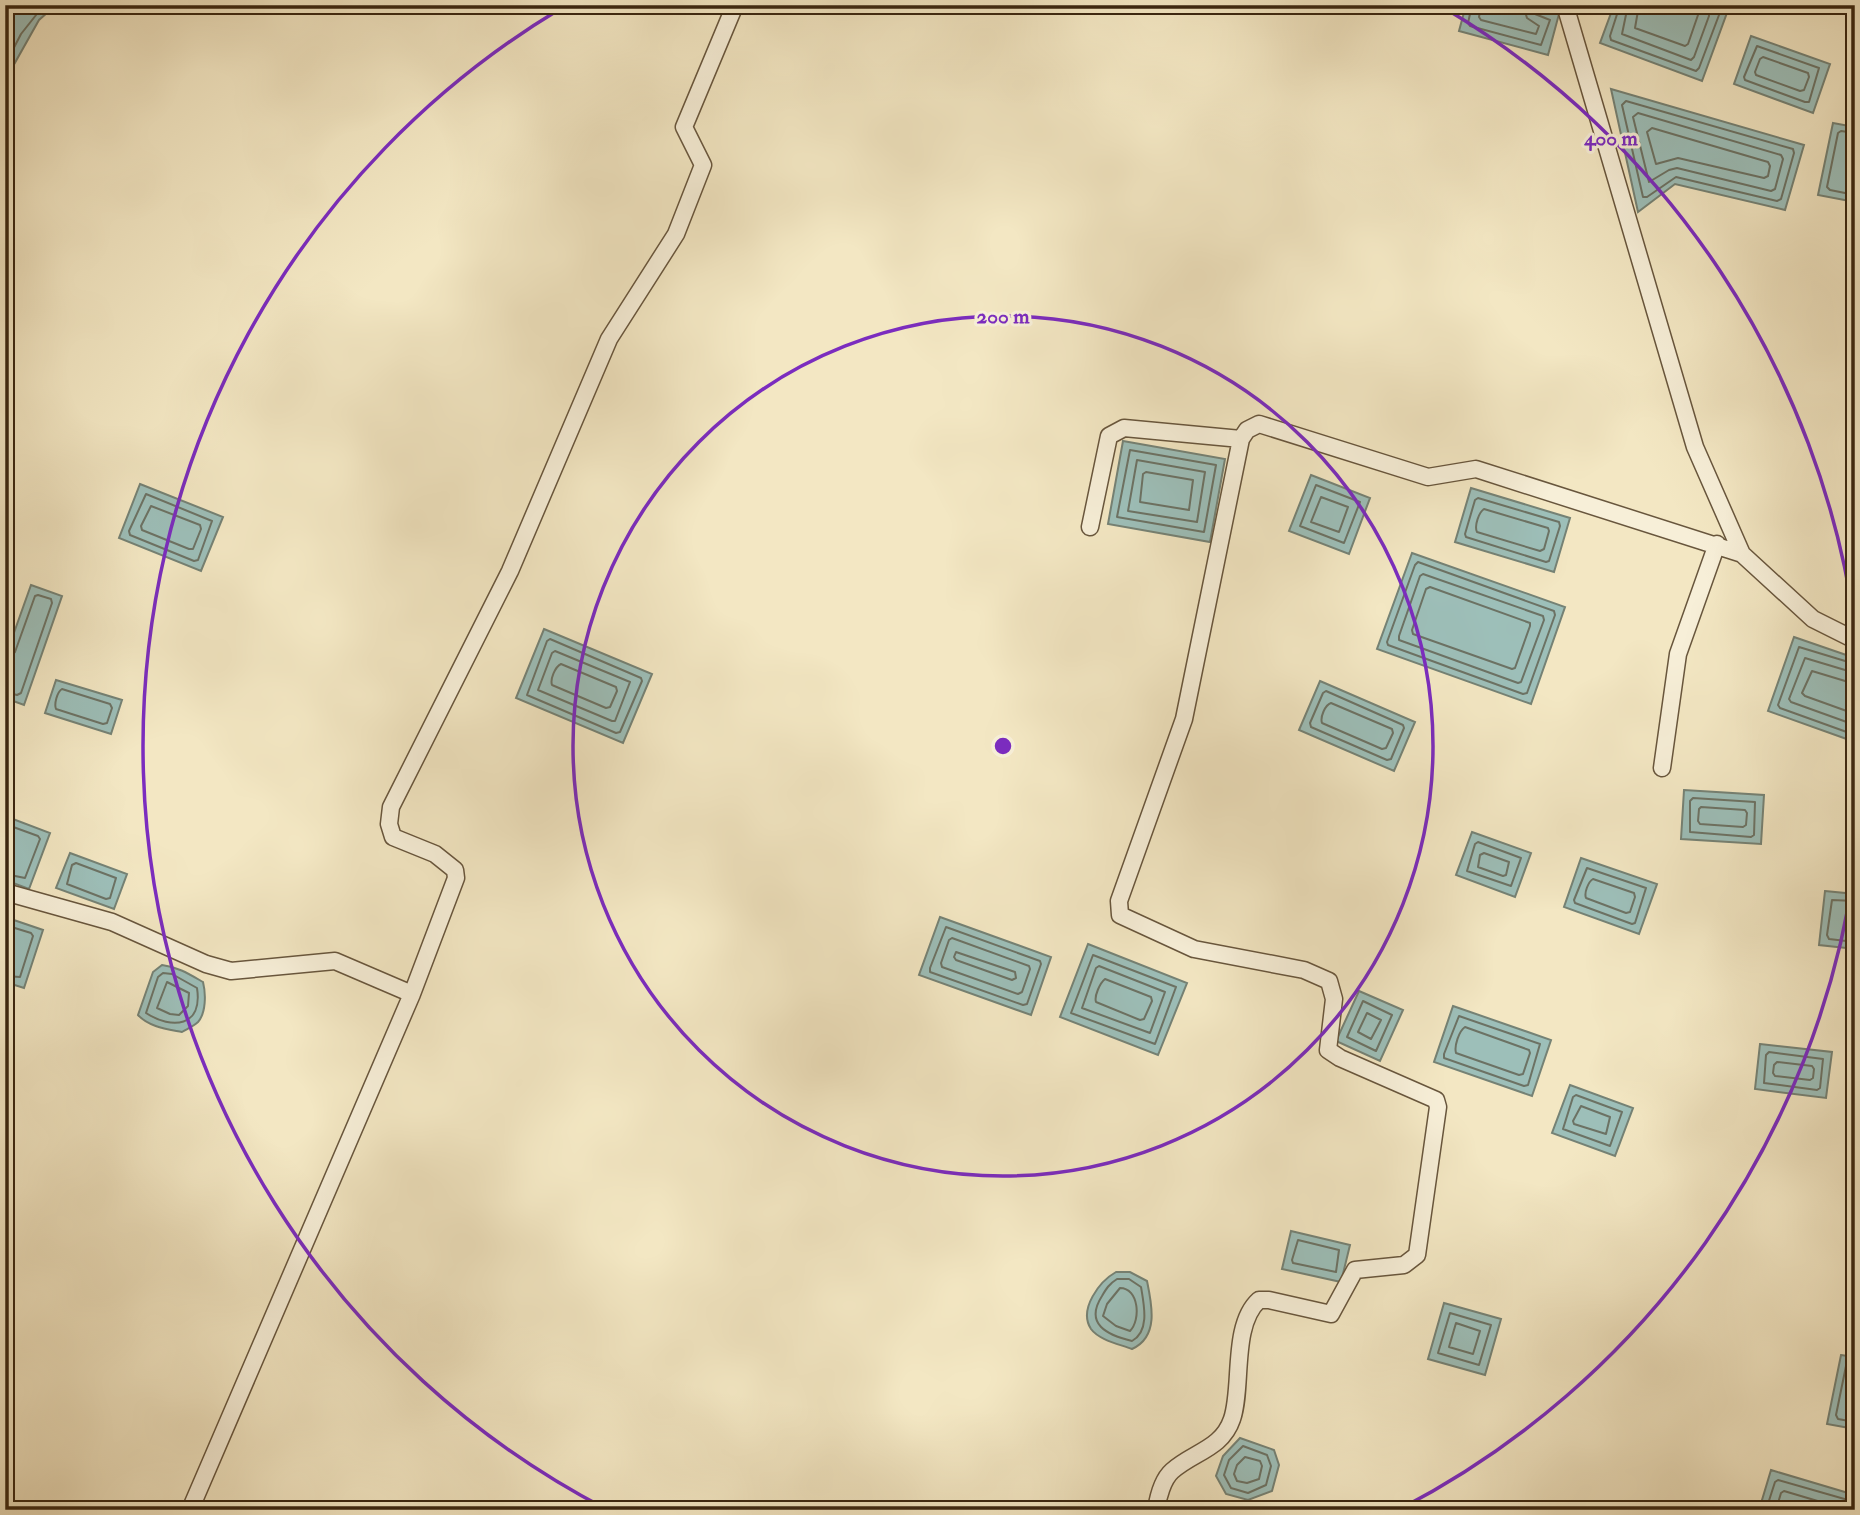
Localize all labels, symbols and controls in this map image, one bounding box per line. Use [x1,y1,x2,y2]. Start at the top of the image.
text: 400 m [1583,125,1638,152]
text: 200 m [977,303,1030,330]
centre of rings [991,734,1015,758]

